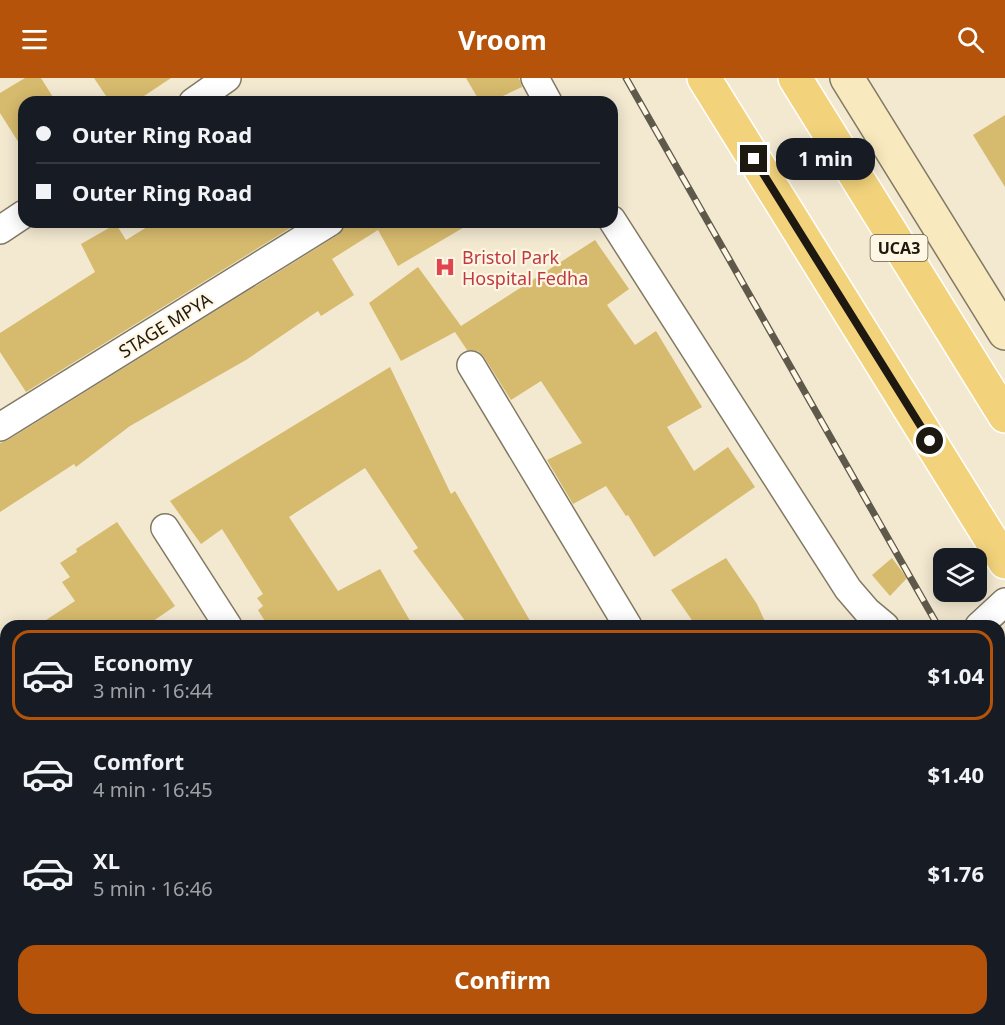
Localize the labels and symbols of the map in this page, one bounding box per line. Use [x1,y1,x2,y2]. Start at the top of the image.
callout: 1 min [775,138,874,180]
route end [740,145,767,172]
road number: UCA3 [870,235,928,261]
place label: Bristol Park Hospital Fedha [462,245,588,290]
hospital icon: Bristol Park Hospital Fedha [433,255,457,279]
street label: STAGE MPYA [114,287,216,363]
route start [916,427,943,454]

